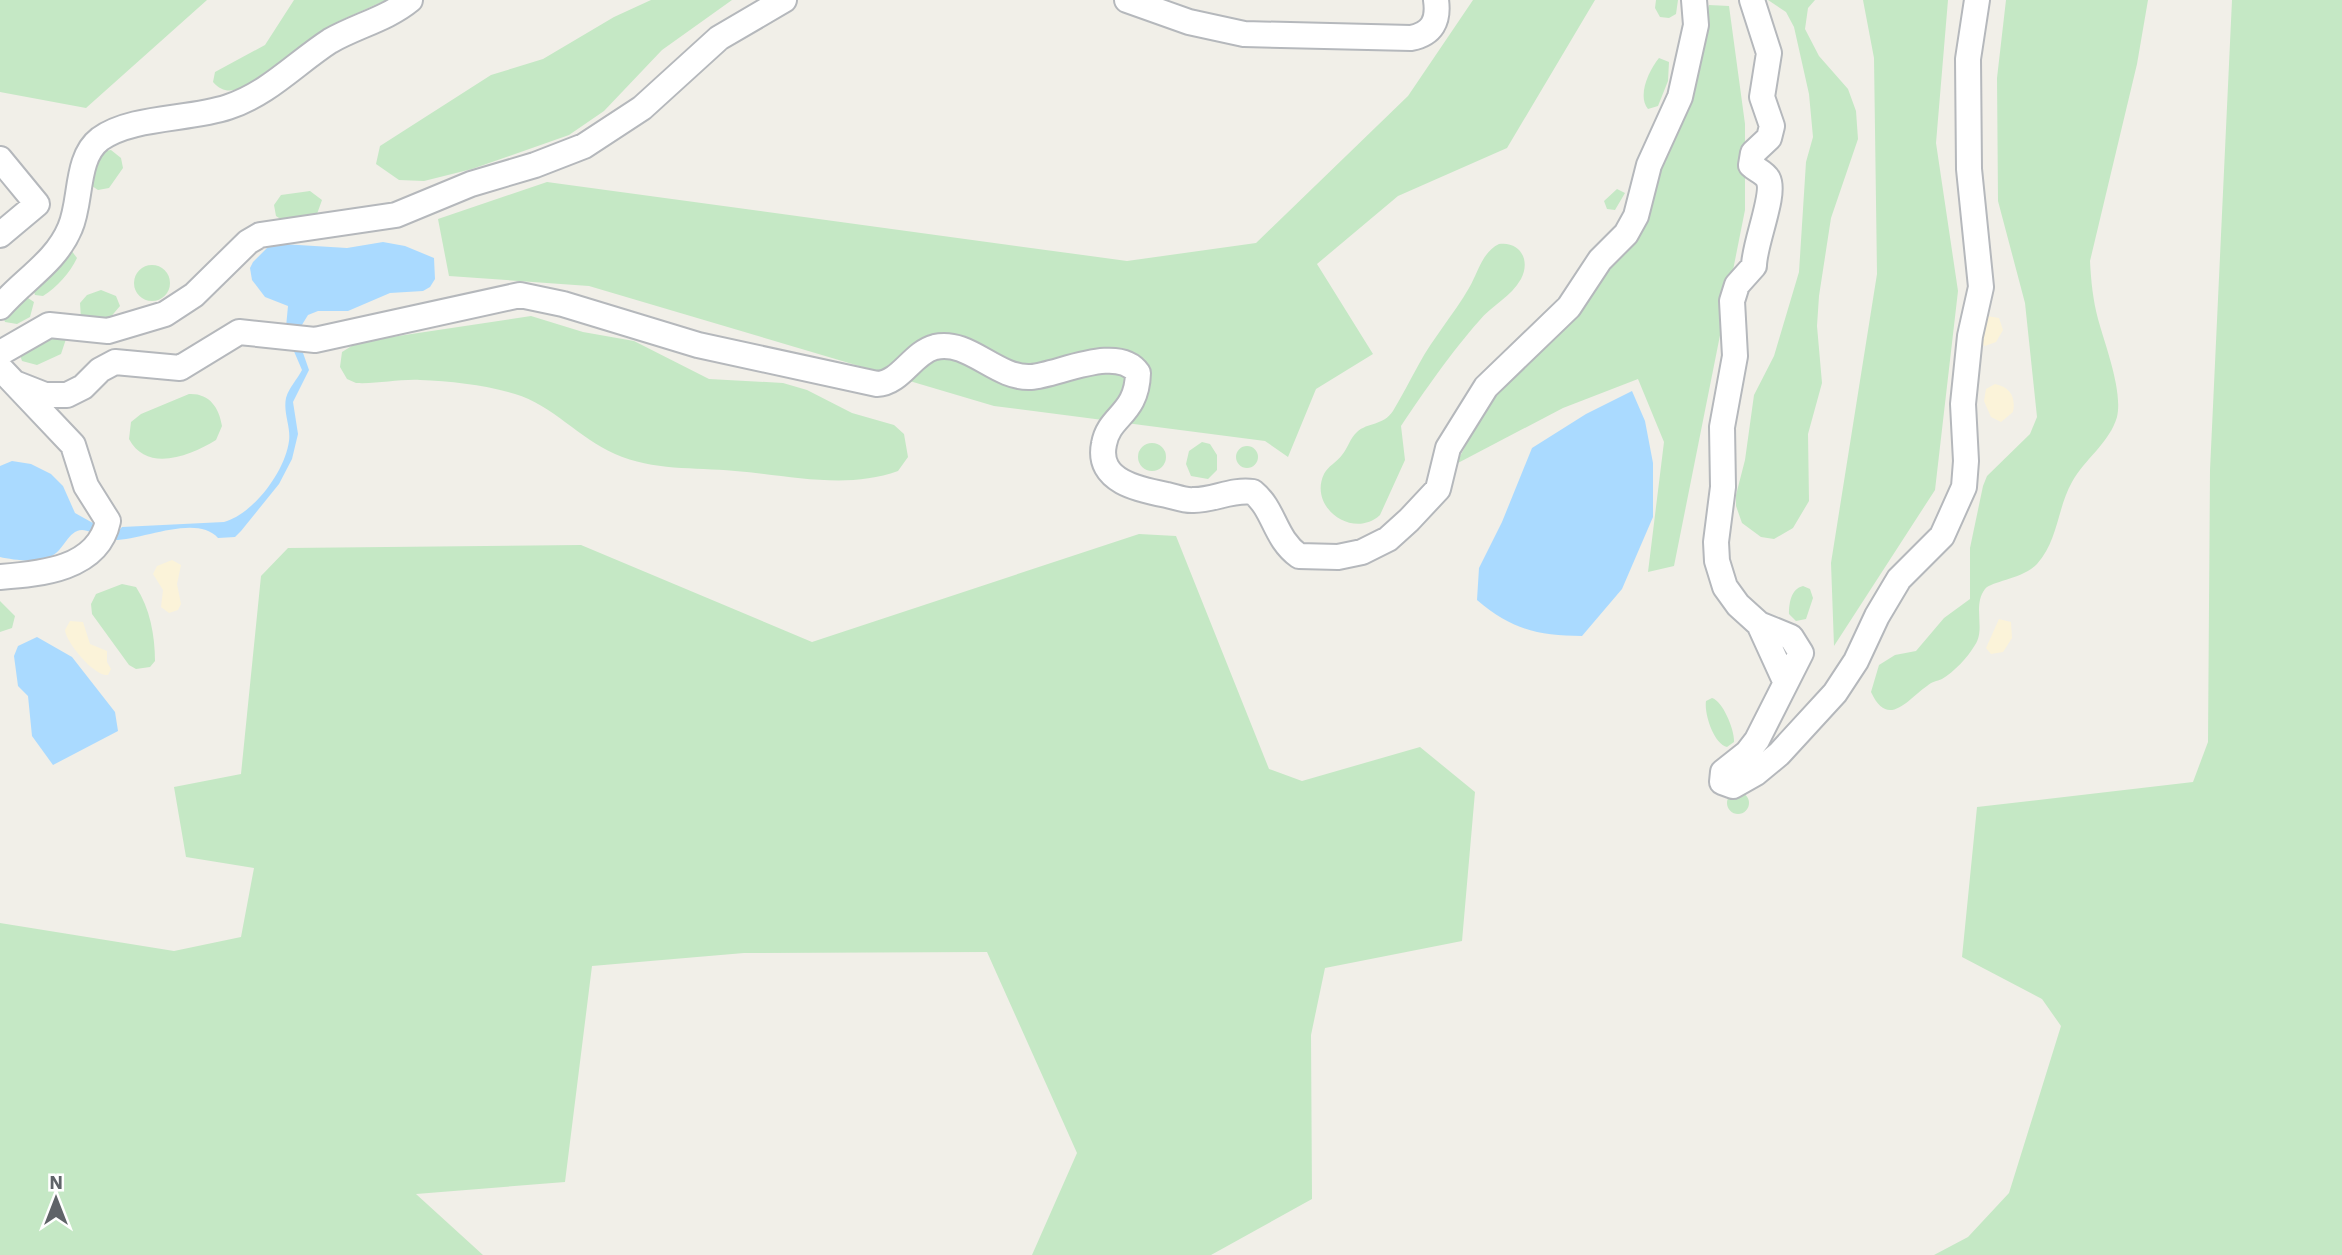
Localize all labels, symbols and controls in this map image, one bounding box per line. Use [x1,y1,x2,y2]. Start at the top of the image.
north arrow [21,1164,91,1234]
text: N [49,1170,63,1194]

